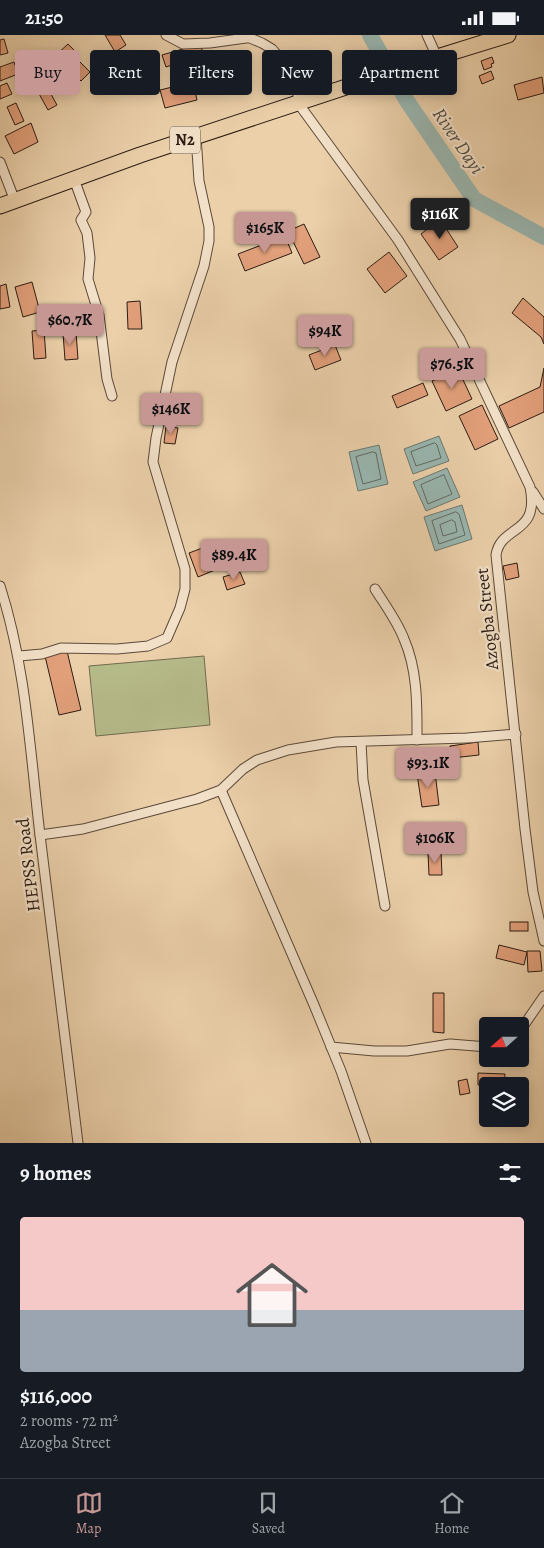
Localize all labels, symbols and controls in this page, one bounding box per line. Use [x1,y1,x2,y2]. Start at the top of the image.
text: 21:50 [25,5,63,31]
chip: Buy [15,50,80,95]
chip: Rent [90,50,160,95]
chip: Filters [170,50,252,95]
chip: New [262,50,332,95]
chip: Apartment [342,50,457,95]
water label: River Dayi [426,103,490,179]
road number: N2 [170,127,200,153]
pin: $116K [405,197,475,240]
text: $116K [422,203,458,225]
pin: $165K [230,211,300,254]
text: $165K [246,217,284,239]
pin: $60.7K [29,303,111,346]
text: $60.7K [48,309,92,331]
pin: $94K [295,315,355,357]
text: $94K [309,320,341,342]
pin: $76.5K [411,347,493,390]
text: $76.5K [430,353,474,375]
pin: $146K [136,393,206,435]
text: $146K [152,398,190,420]
pin: $89.4K [193,539,275,581]
text: $89.4K [212,544,256,566]
street label: Azogba Street [470,567,504,672]
pin: $93.1K [387,747,469,789]
text: $93.1K [407,752,449,774]
street label: HEPSS Road [10,816,46,913]
pin: $106K [400,821,470,864]
text: $106K [415,827,455,849]
north arrow [479,1017,529,1067]
map controls [479,1017,529,1127]
button: layers [479,1077,529,1127]
text: 9 homes [20,1159,91,1187]
icon: filters [496,1159,524,1187]
icon: home [227,1250,317,1340]
text: $116,000 [20,1382,92,1410]
text: 2 rooms · 72 m² [20,1410,118,1432]
text: Azogba Street [20,1432,111,1454]
tab: Map [75,1489,103,1538]
tab: Saved [252,1489,285,1538]
tab: Home [434,1489,469,1538]

